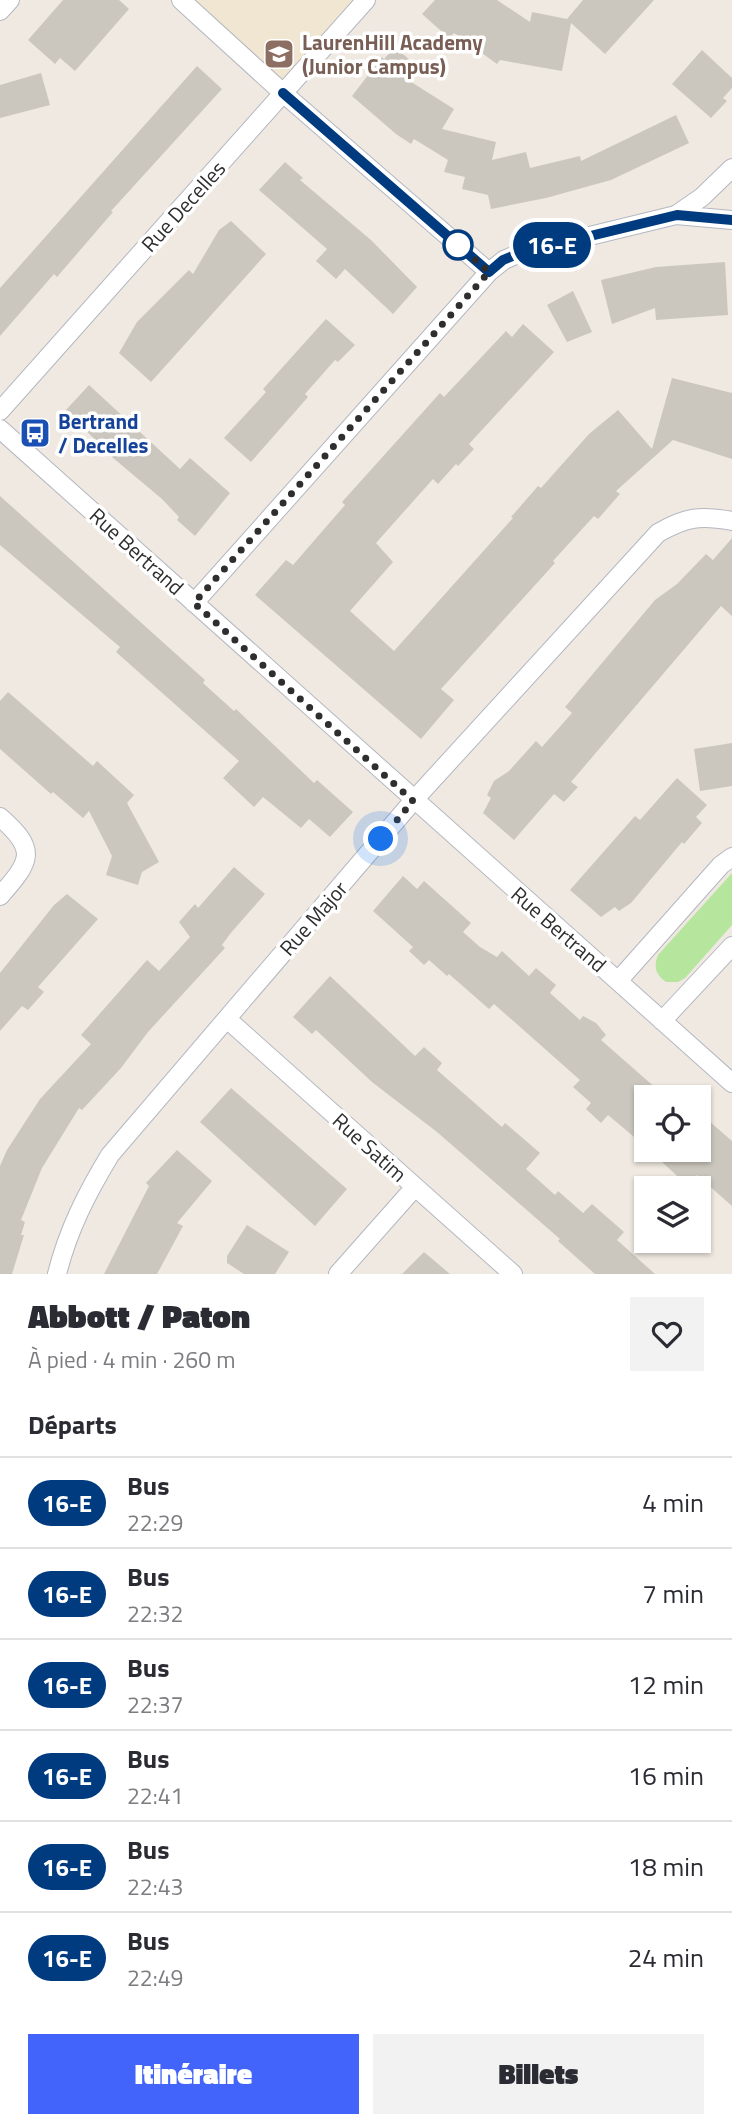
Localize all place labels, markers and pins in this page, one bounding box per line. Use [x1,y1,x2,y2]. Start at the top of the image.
place label: LaurenHill Academy (Junior Campus) [302,26,483,82]
school or university icon: LaurenHill Academy (Junior Campus) [262,37,296,71]
unlabelled marker [443,230,473,260]
place label: Bertrand / Decelles [58,405,149,461]
bus stop icon: Bertrand / Decelles [18,416,52,450]

